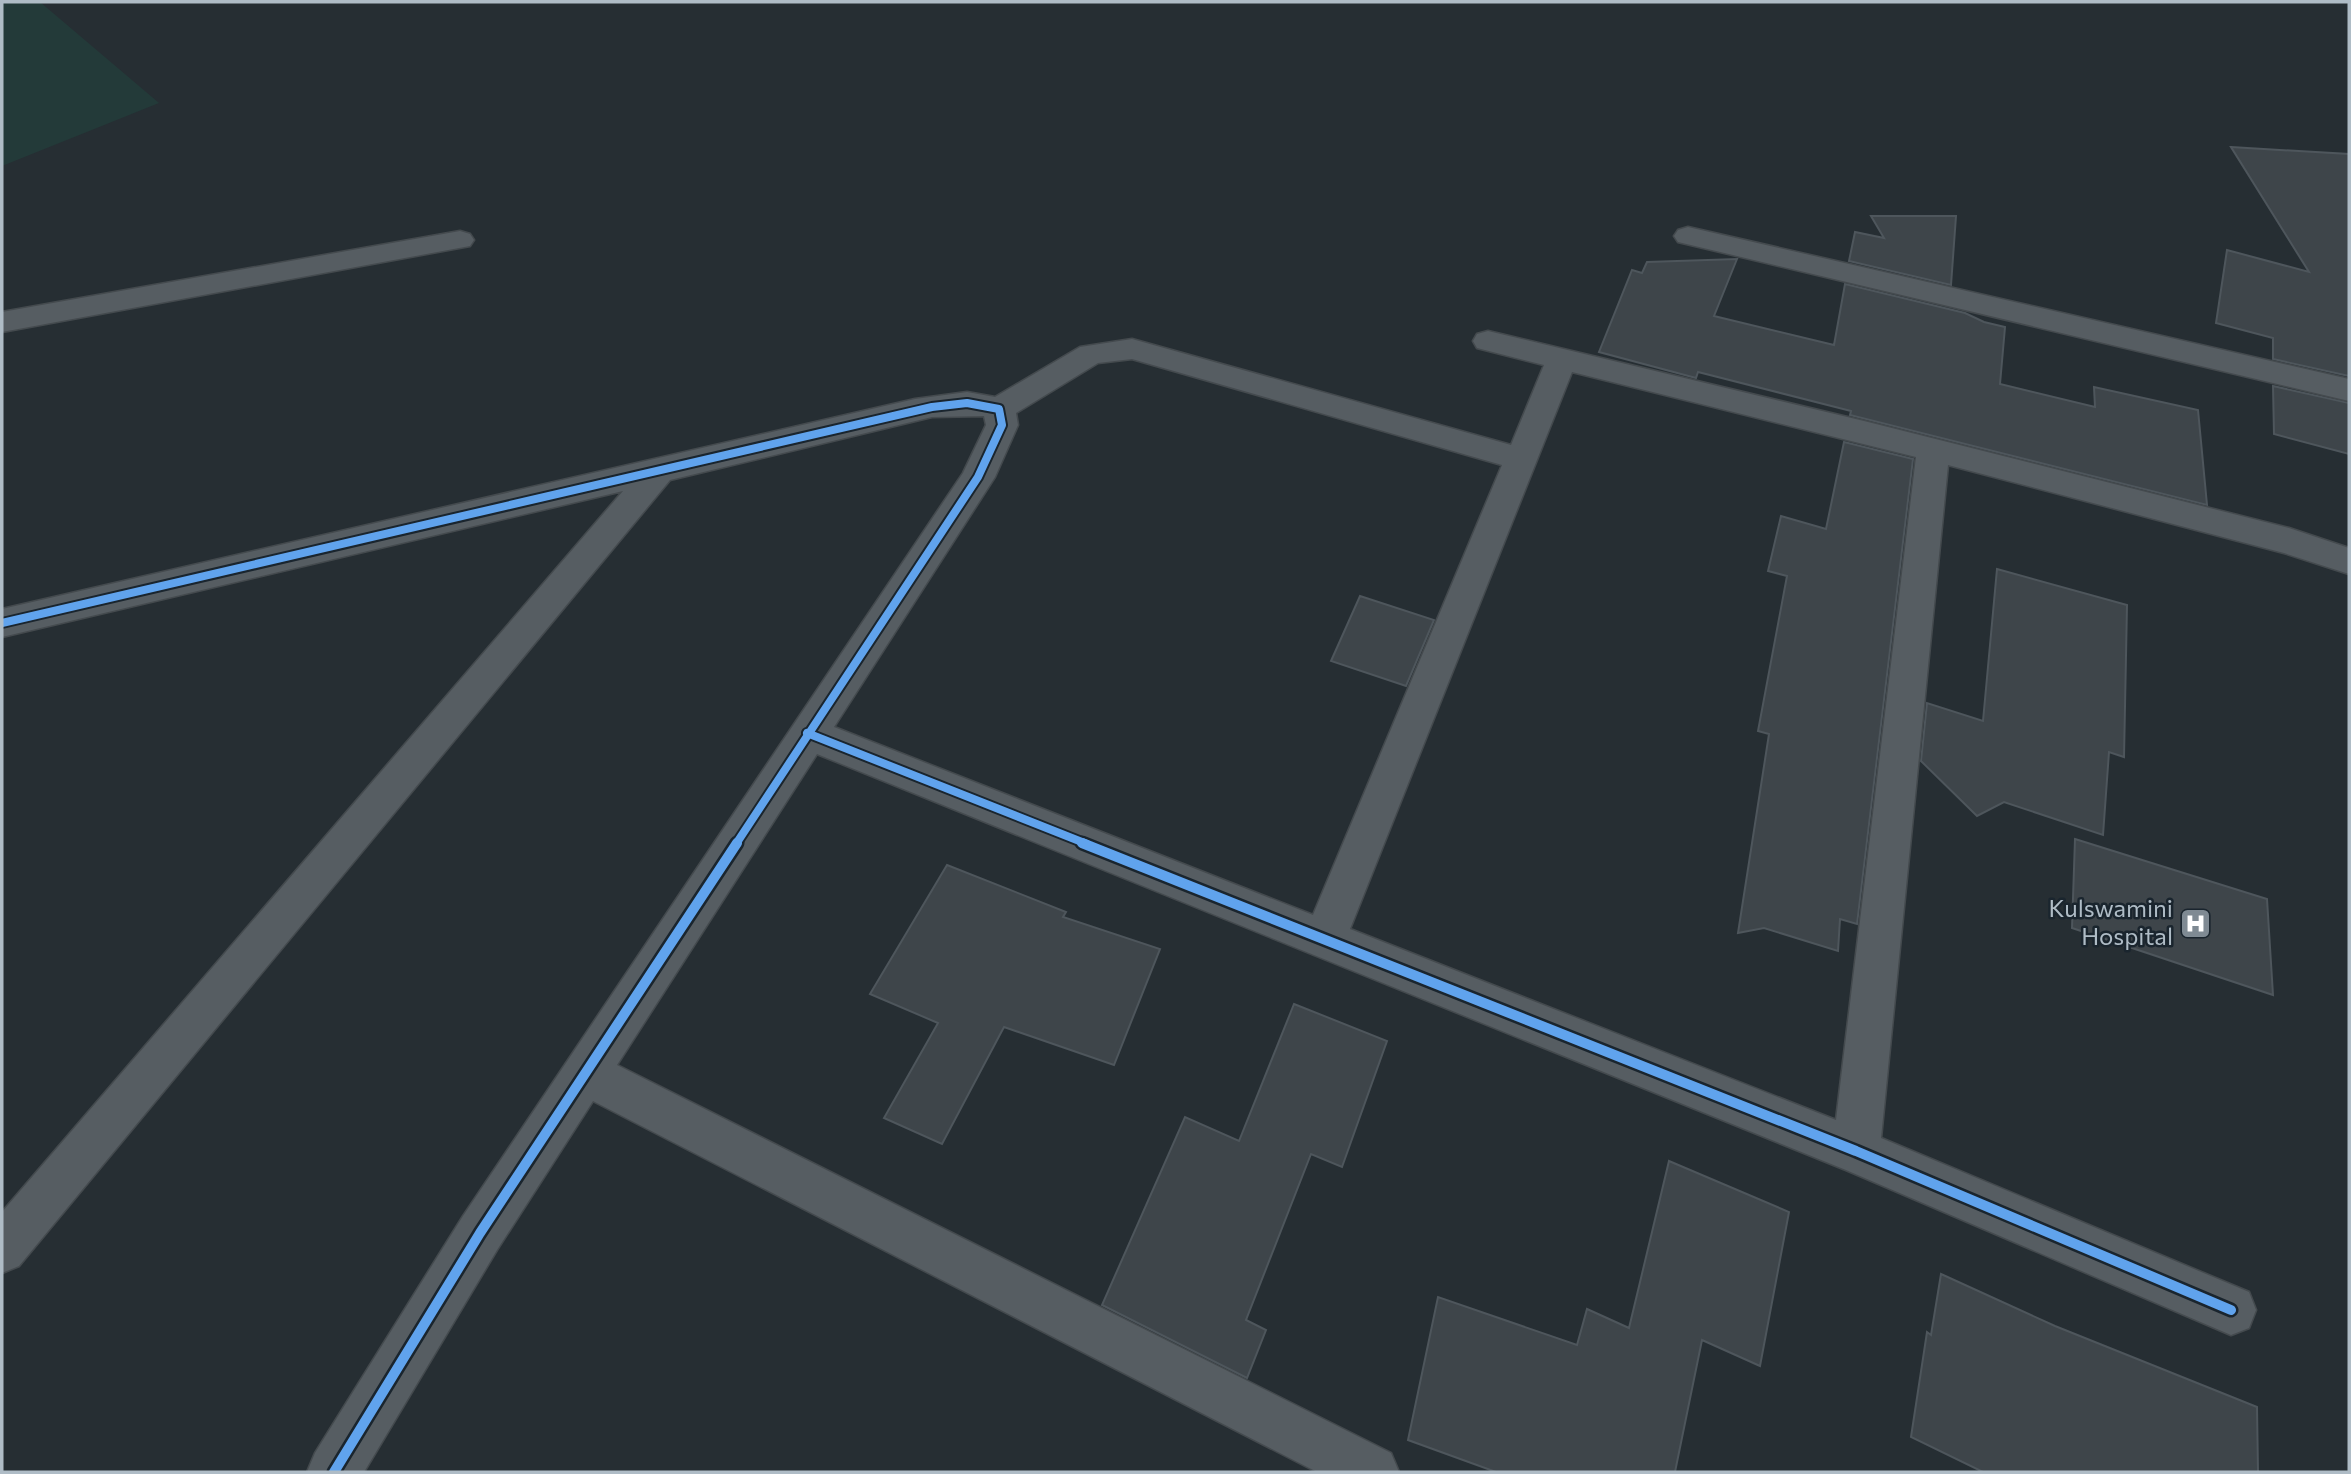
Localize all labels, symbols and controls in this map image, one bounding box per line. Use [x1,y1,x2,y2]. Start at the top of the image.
place label: Kulswamini Hospital [2048,893,2173,950]
hospital icon: Kulswamini Hospital [2179,906,2213,940]

